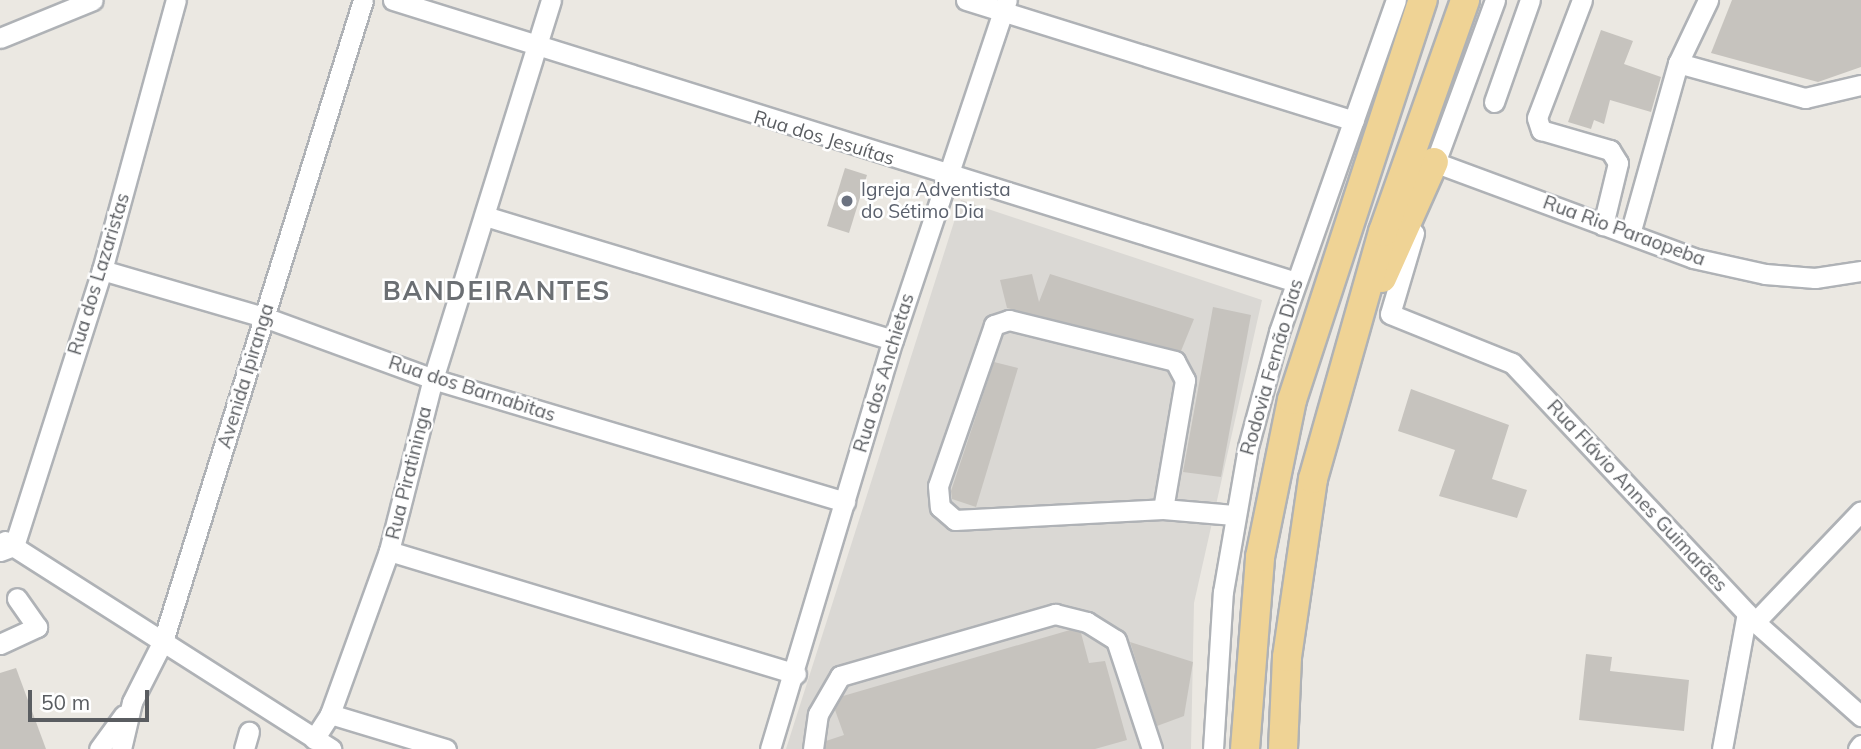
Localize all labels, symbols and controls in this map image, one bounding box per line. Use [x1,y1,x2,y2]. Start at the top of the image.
street label: Rua dos Jesuítas [751,106,897,170]
place label: Igreja Adventista do Sétimo Dia [861,179,1011,223]
street label: Rua dos Lazaristas [64,190,134,358]
street label: Rua Rio Paraopeba [1540,191,1708,271]
marker: Igreja Adventista do Sétimo Dia [839,193,855,209]
district label: BANDEIRANTES [384,275,610,307]
street label: Rodovia Fernão Dias [1236,276,1308,458]
street label: Rua dos Anchietas [849,291,919,455]
street label: Avenida Ipiranga [213,301,279,451]
street label: Rua dos Barnabitas [386,351,558,427]
street label: Rua Flávio Annes Guimarães [1542,395,1732,597]
street label: Rua Piratininga [381,404,437,542]
scale bar [32,676,152,720]
text: 50 m [41,689,90,715]

